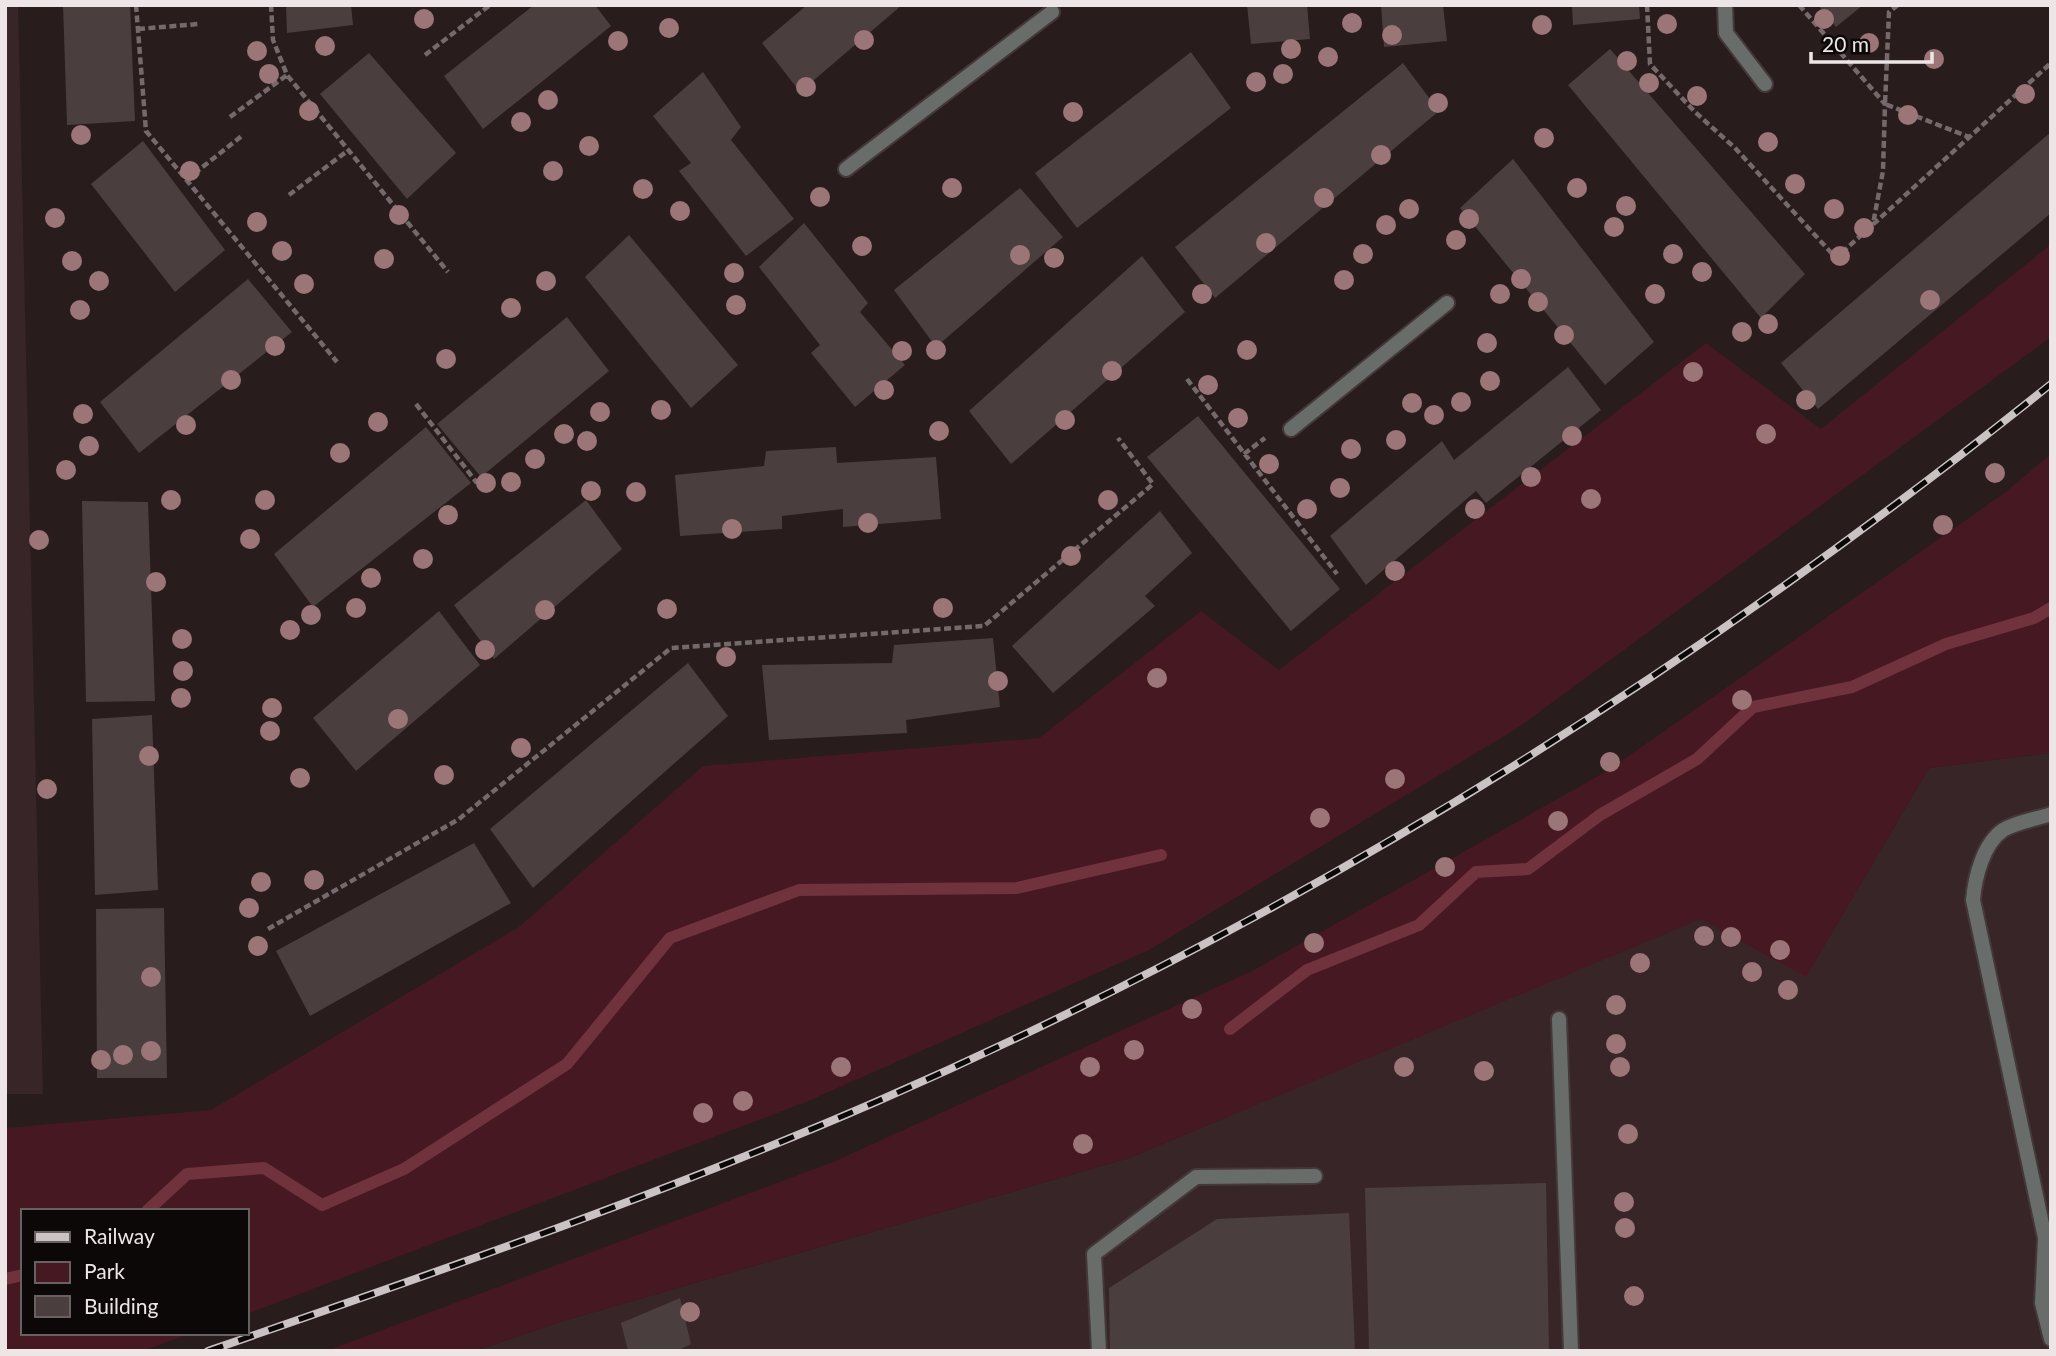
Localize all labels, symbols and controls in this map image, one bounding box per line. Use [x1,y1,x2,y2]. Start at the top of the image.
scale bar [1811,21,1932,65]
text: 20 m [1822,31,1869,56]
legend [21,1209,248,1335]
text: Railway [84,1223,155,1248]
text: Park [84,1258,125,1283]
text: Building [84,1293,159,1318]

